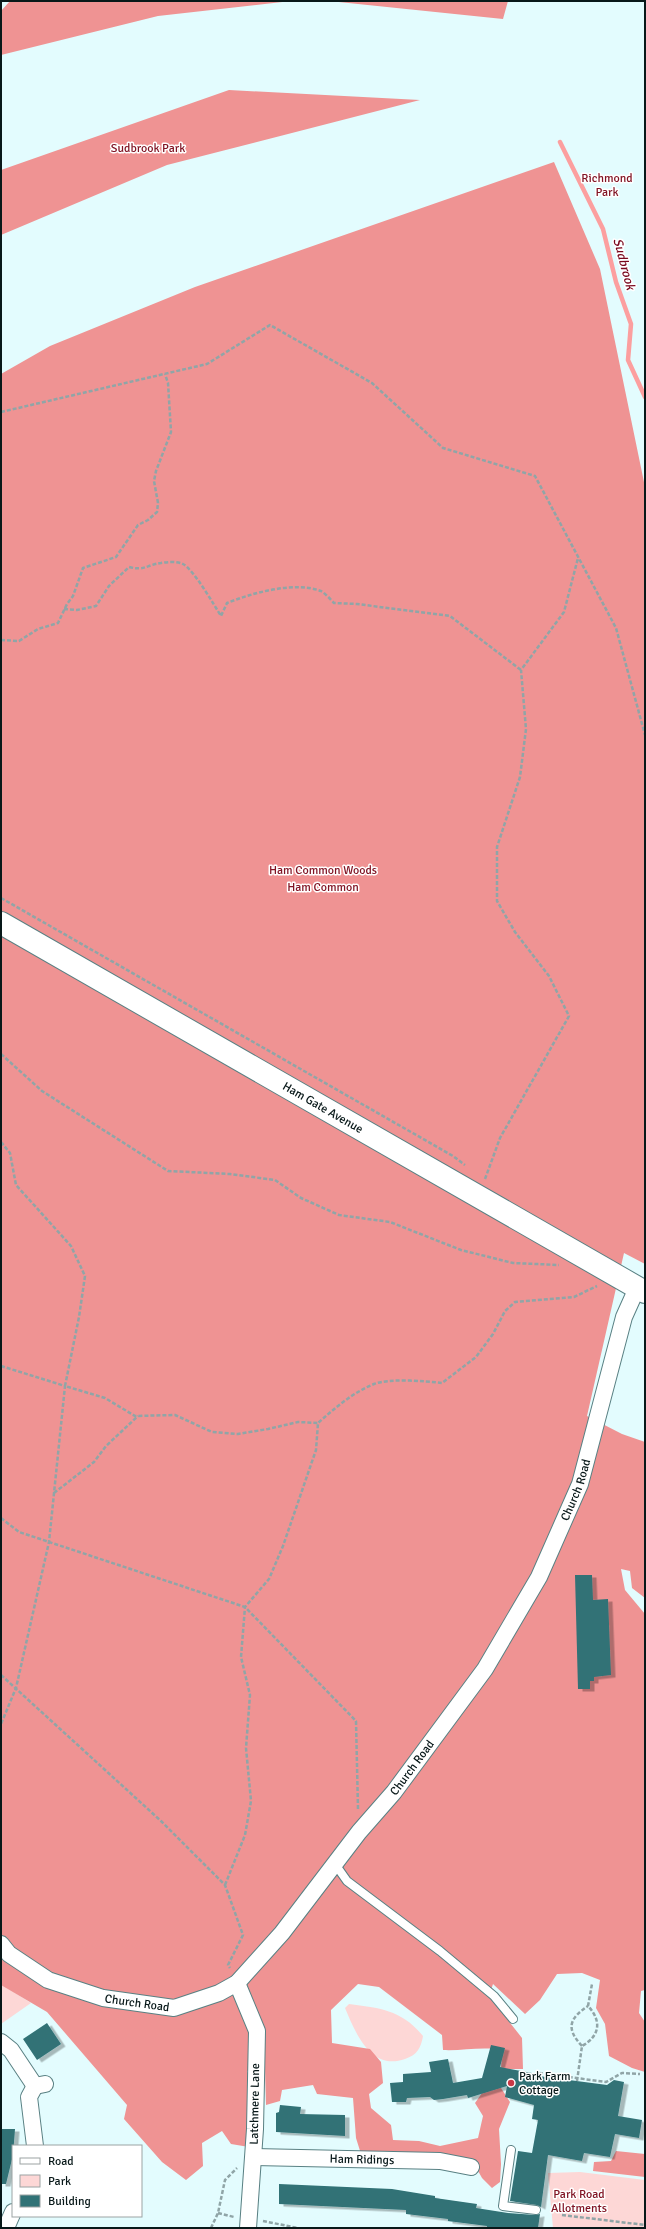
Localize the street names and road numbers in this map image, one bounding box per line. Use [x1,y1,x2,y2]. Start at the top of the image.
street label: Ham Gate Avenue [280,1078,366,1136]
street label: Church Road [557,1457,594,1523]
street label: Church Road [387,1737,437,1798]
street label: Church Road [104,1991,170,2015]
street label: Latchmere Lane [247,2063,263,2145]
street label: Ham Ridings [329,2151,394,2168]

